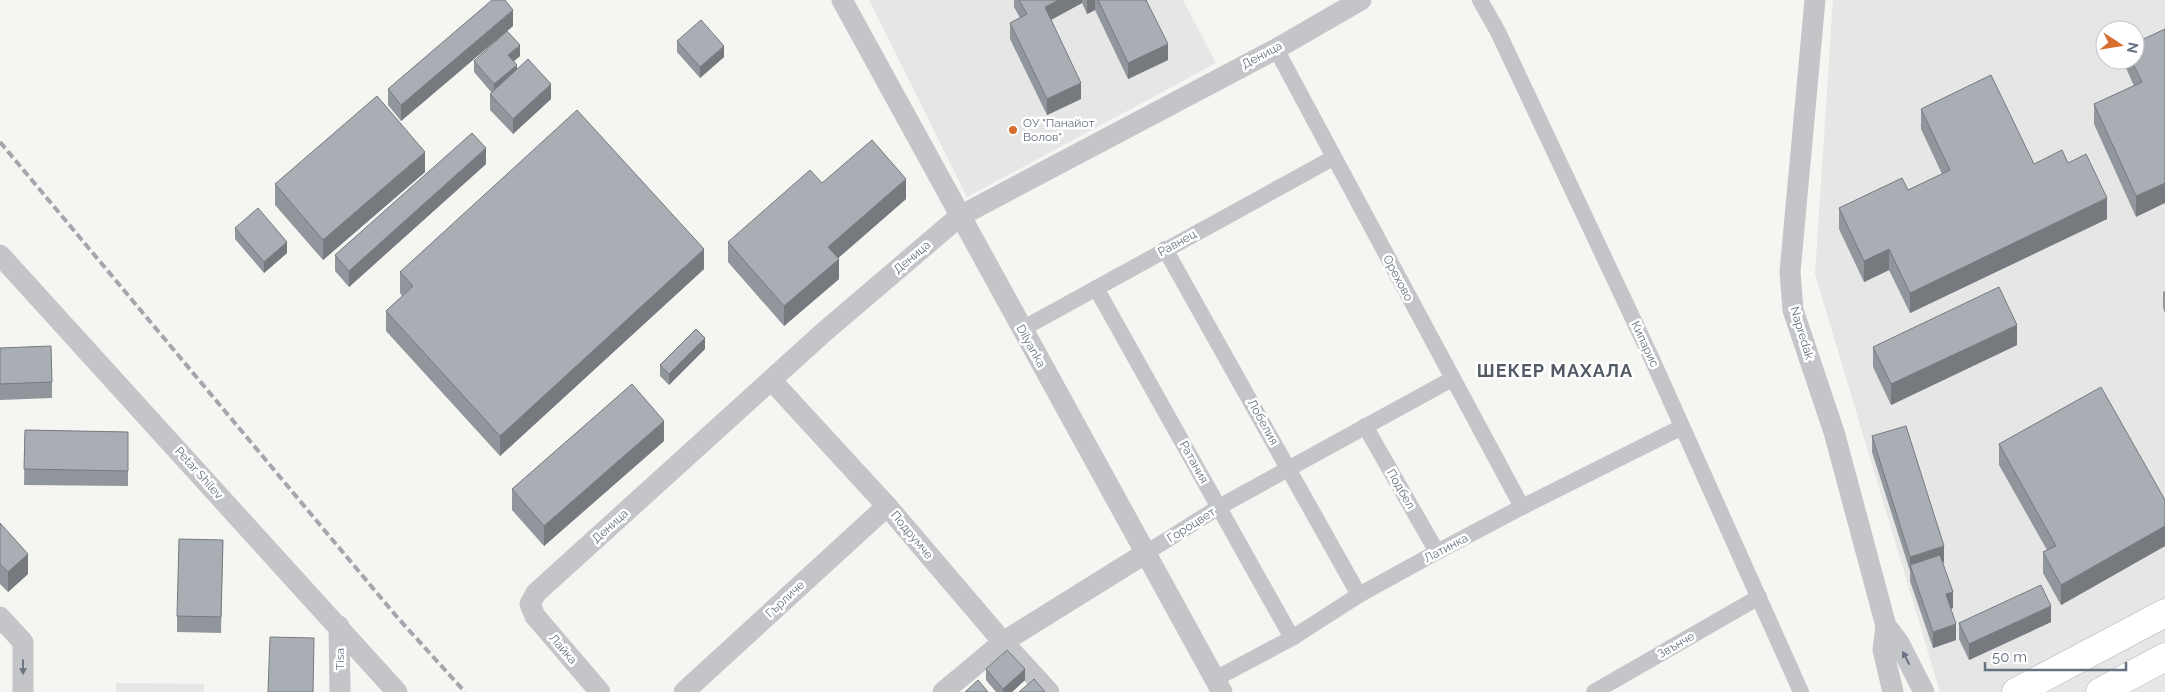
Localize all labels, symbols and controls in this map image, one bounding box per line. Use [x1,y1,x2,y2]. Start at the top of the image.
north arrow [2095,20,2145,70]
street label: Деница [1239,39,1285,71]
text: N [2124,41,2142,55]
place label: ОУ "Панайот Волов" [1023,116,1095,144]
marker: ОУ "Панайот Волов" [1007,124,1019,136]
street label: Равнец [1156,227,1199,259]
street label: Деница [891,238,933,276]
street label: Орехово [1380,253,1416,303]
street label: Napredak [1787,305,1817,362]
street label: Кипарис [1628,319,1662,370]
street label: Dilyanka [1013,322,1049,370]
district label: ШЕКЕР МАХАЛА [1477,360,1633,381]
street label: Лобелия [1245,397,1281,447]
street label: Ратания [1177,438,1211,486]
street label: Petar Shilev [172,444,226,502]
street label: Подбел [1384,467,1418,511]
street label: Гороцвет [1164,505,1218,545]
street label: Деница [589,506,631,546]
street label: Подрумче [888,508,936,562]
street label: Латинка [1422,531,1470,565]
street label: Гърличе [763,578,807,620]
street label: Звънче [1655,629,1697,661]
street label: Лайка [546,631,580,667]
scale bar [1985,640,2126,672]
street label: Tisa [333,648,347,670]
text: 50 m [1992,648,2027,666]
one-way arrow [1902,651,1910,665]
one-way arrow [19,659,27,675]

